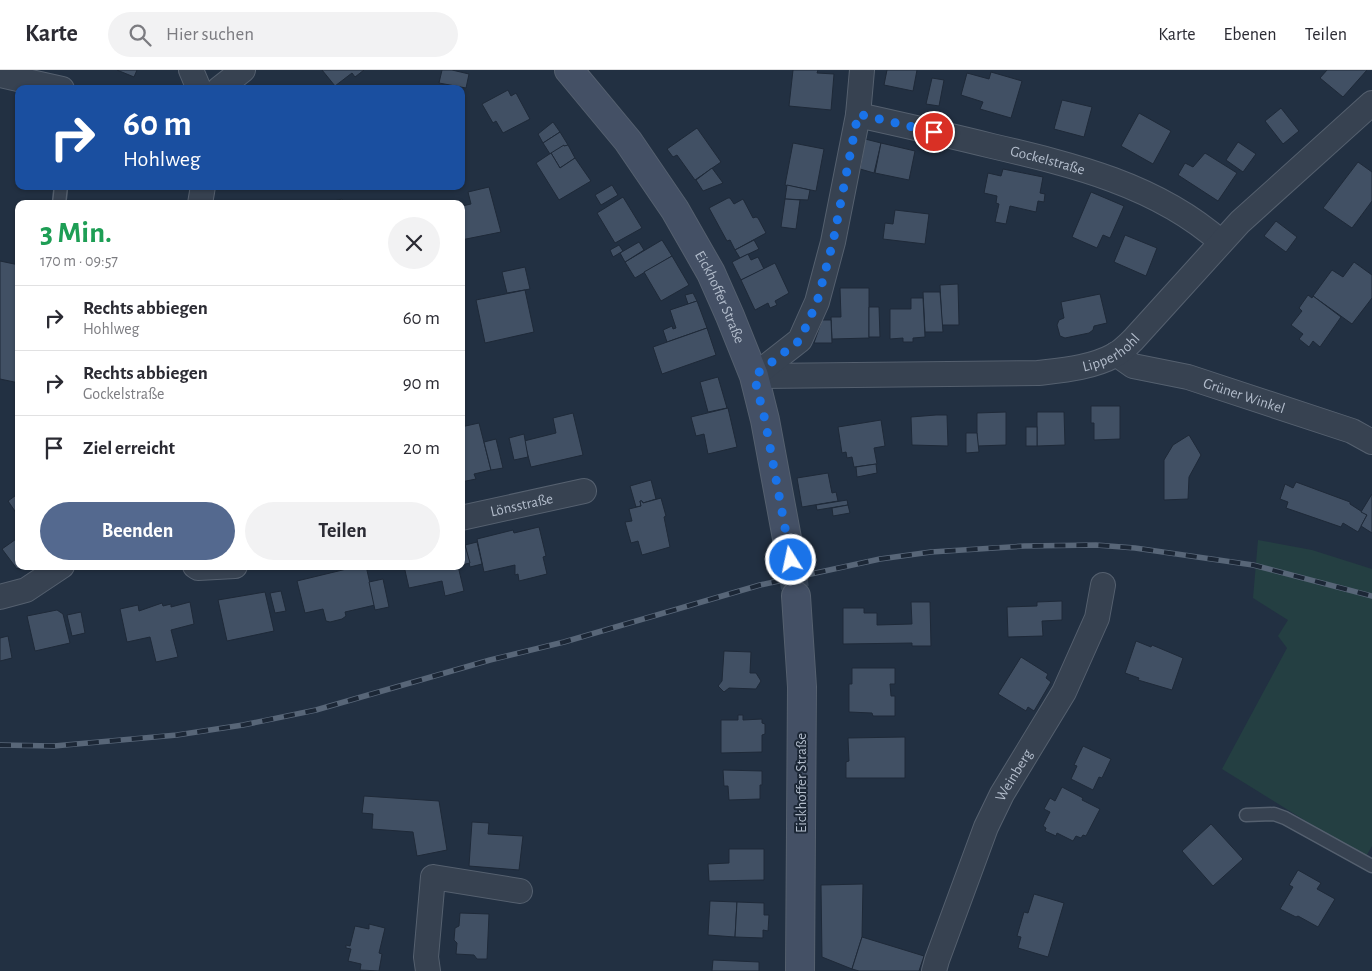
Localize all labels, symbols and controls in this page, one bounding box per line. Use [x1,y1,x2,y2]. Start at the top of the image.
search box [108,12,458,57]
icon: search [126,21,154,49]
text: Karte [25,22,78,46]
text: Hier suchen [166,25,254,44]
text: Karte [1158,26,1196,44]
text: Ebenen [1224,26,1277,44]
text: Teilen [1305,26,1347,44]
icon: right [40,105,105,170]
text: 60 m [123,107,192,142]
pin [913,111,955,153]
icon: arrive [920,118,948,146]
street label: Gockelstraße [1009,143,1087,177]
text: Hohlweg [123,148,200,170]
button: close [388,217,440,269]
text: 3 Min. [40,218,112,248]
street label: Eickhoffer Straße [692,248,748,346]
text: 170 m · 09:57 [40,253,118,269]
text: Rechts abbiegen [83,299,208,318]
icon: right [40,304,68,332]
text: 60 m [403,309,440,328]
text: Hohlweg [83,321,139,337]
street label: Lipperhohl [1081,331,1142,374]
text: Rechts abbiegen [83,364,208,383]
icon: right [40,369,68,397]
text: 90 m [403,374,440,393]
street label: Grüner Winkel [1201,375,1287,416]
text: Gockelstraße [83,386,164,402]
icon: arrive [40,434,68,462]
text: Ziel erreicht [83,439,175,458]
text: 20 m [403,439,440,458]
street label: Lönsstraße [489,491,554,519]
button: Beenden [40,502,235,560]
button: Teilen [245,502,440,560]
position arrow [764,533,816,585]
street label: Eickhoffer Straße [794,733,809,833]
street label: Weinberg [992,746,1035,803]

